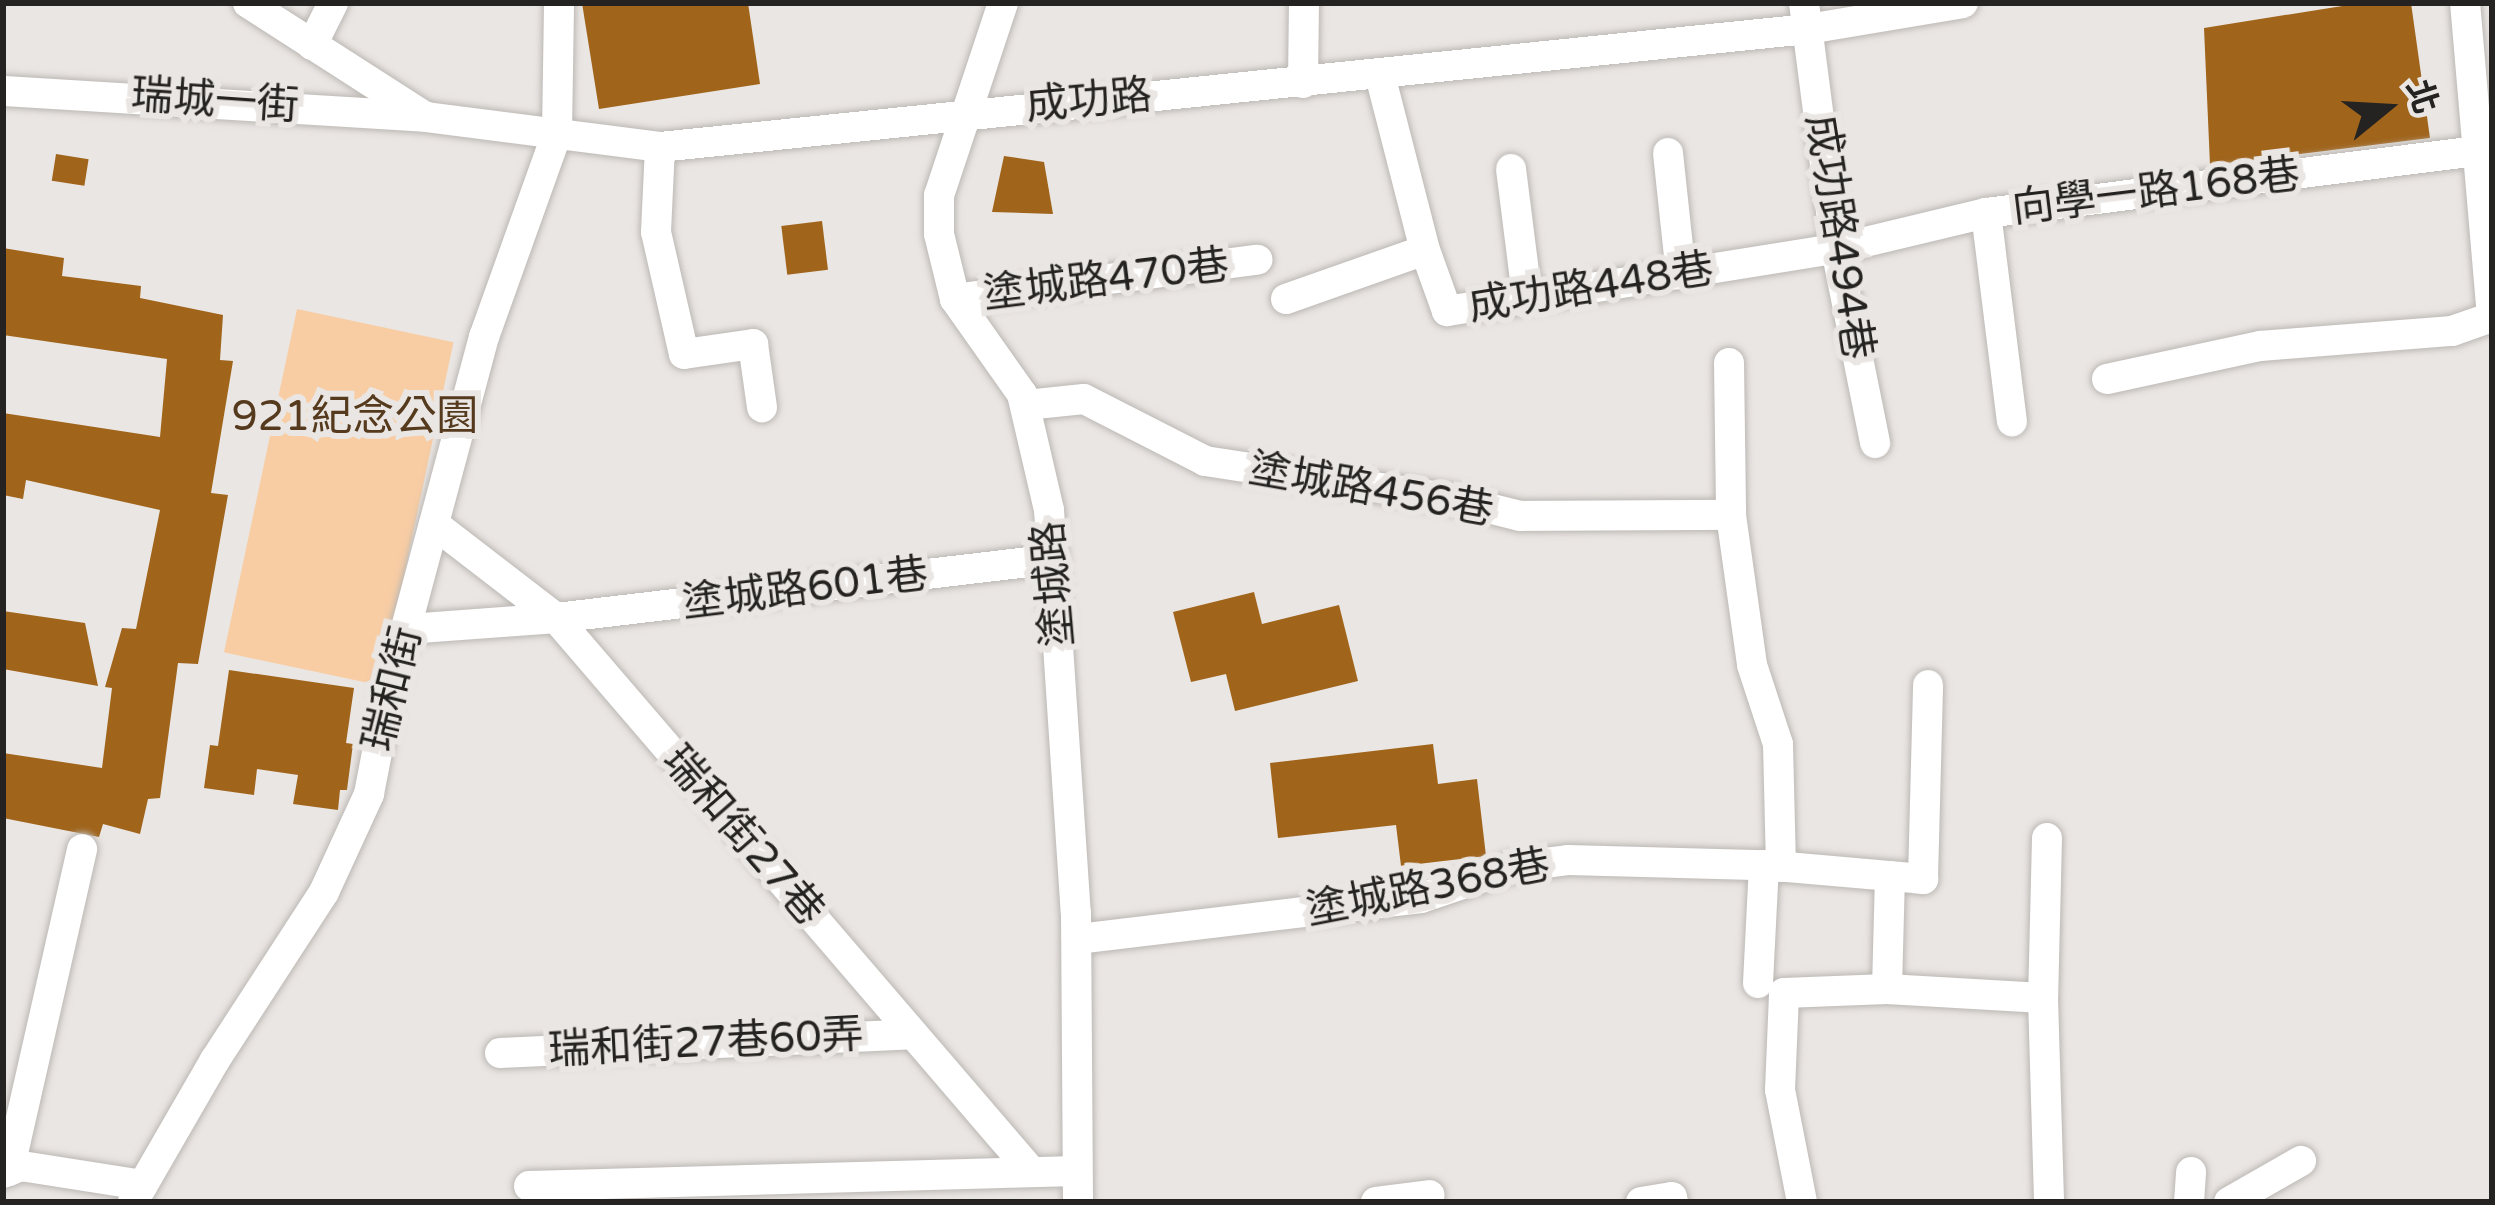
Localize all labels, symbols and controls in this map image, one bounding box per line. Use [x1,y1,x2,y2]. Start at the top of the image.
north arrow [2327,48,2447,168]
street label: 瑞城一街 [129,70,301,132]
street label: 成功路 [1024,70,1154,132]
text: 北 [2398,75,2445,118]
street label: 成功路494巷 [1795,111,1883,363]
street label: 向學一路168巷 [2009,149,2303,235]
street label: 塗城路470巷 [980,240,1232,320]
street label: 成功路448巷 [1465,244,1717,332]
park label: 921紀念公園 [231,392,479,442]
street label: 塗城路456巷 [1245,444,1497,536]
street label: 塗城路 [1023,519,1085,649]
street label: 塗城路601巷 [679,549,931,629]
street label: 瑞和街 [353,622,433,756]
street label: 瑞和街27巷 [652,736,834,936]
street label: 塗城路368巷 [1302,840,1554,936]
street label: 瑞和街27巷60弄 [547,1010,865,1076]

